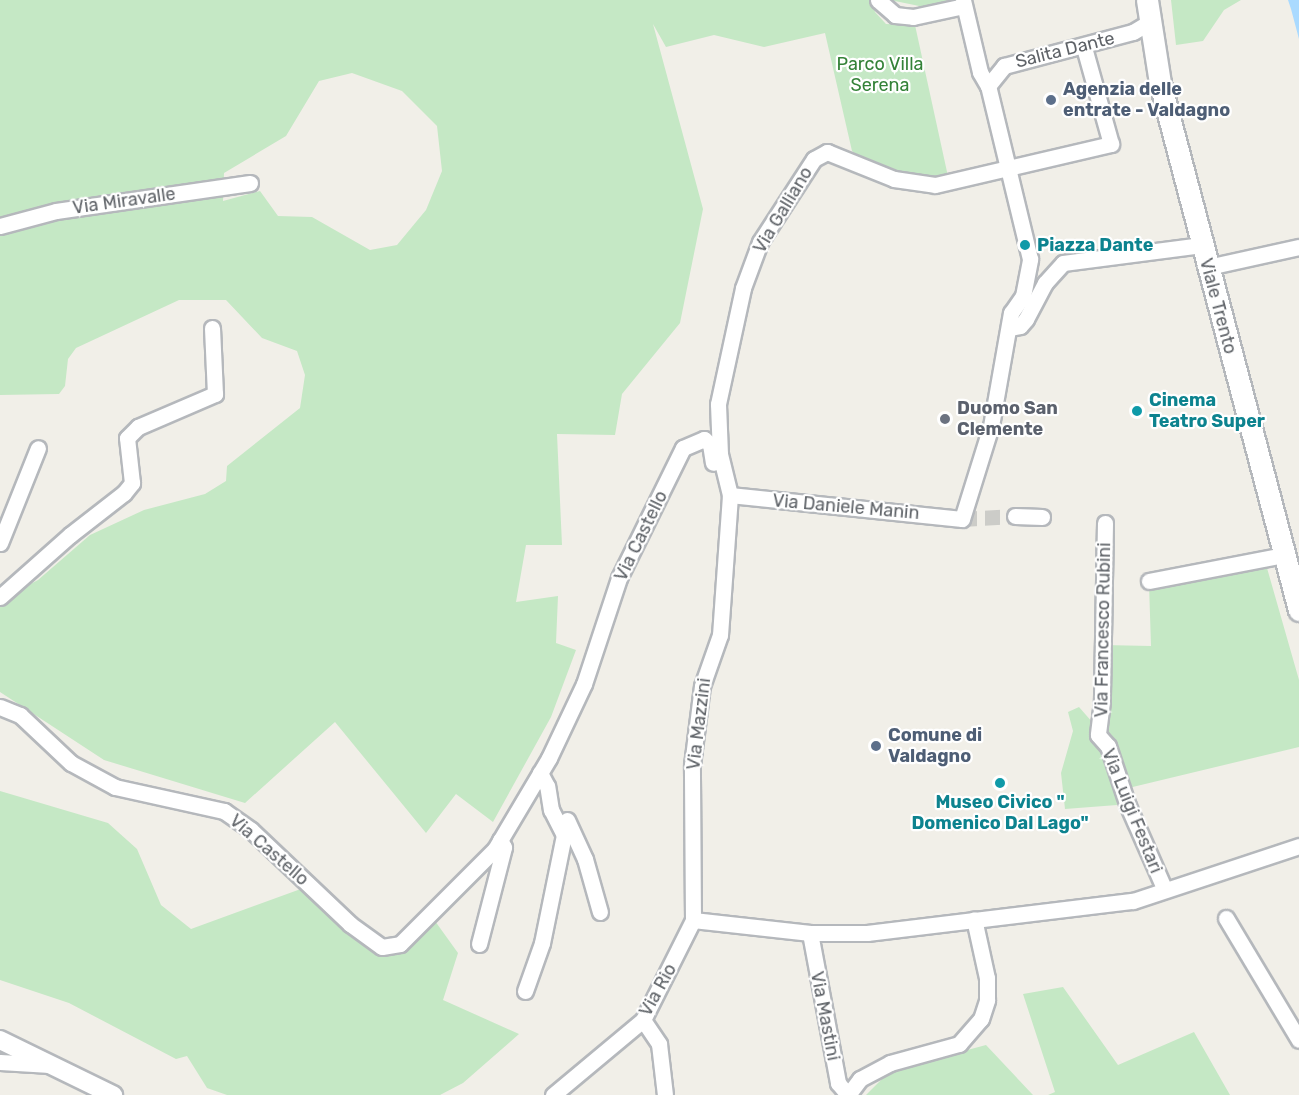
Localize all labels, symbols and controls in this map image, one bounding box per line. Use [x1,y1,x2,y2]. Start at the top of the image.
street label: Salita Dante [1013,27,1117,73]
park label: Parco Villa Serena [836,54,924,97]
place label: Agenzia delle entrate - Valdagno [1063,79,1231,122]
marker: Agenzia delle entrate - Valdagno [1044,93,1058,107]
street label: Via Galliano [749,163,817,257]
street label: Via Miravalle [71,183,177,219]
place label: Piazza Dante [1037,234,1153,256]
marker: Piazza Dante [1018,238,1032,252]
street label: Viale Trento [1195,256,1241,356]
place label: Cinema Teatro Super [1149,390,1265,432]
place label: Duomo San Clemente [957,398,1058,440]
marker: Cinema Teatro Super [1130,404,1144,418]
marker: Duomo San Clemente [938,412,952,426]
street label: Via Castello [610,487,672,585]
street label: Via Daniele Manin [772,490,920,524]
street label: Via Francesco Rubini [1091,542,1115,718]
street label: Via Mazzini [683,677,715,771]
place label: Comune di Valdagno [888,725,982,768]
marker: Comune di Valdagno [869,739,883,753]
street label: Via Luigi Festari [1097,745,1167,877]
marker: Museo Civico " Domenico Dal Lago" [993,776,1007,790]
place label: Museo Civico " Domenico Dal Lago" [911,792,1089,834]
street label: Via Castello [225,810,313,890]
street label: Via Rio [635,960,681,1020]
street label: Via Mastini [806,970,844,1062]

